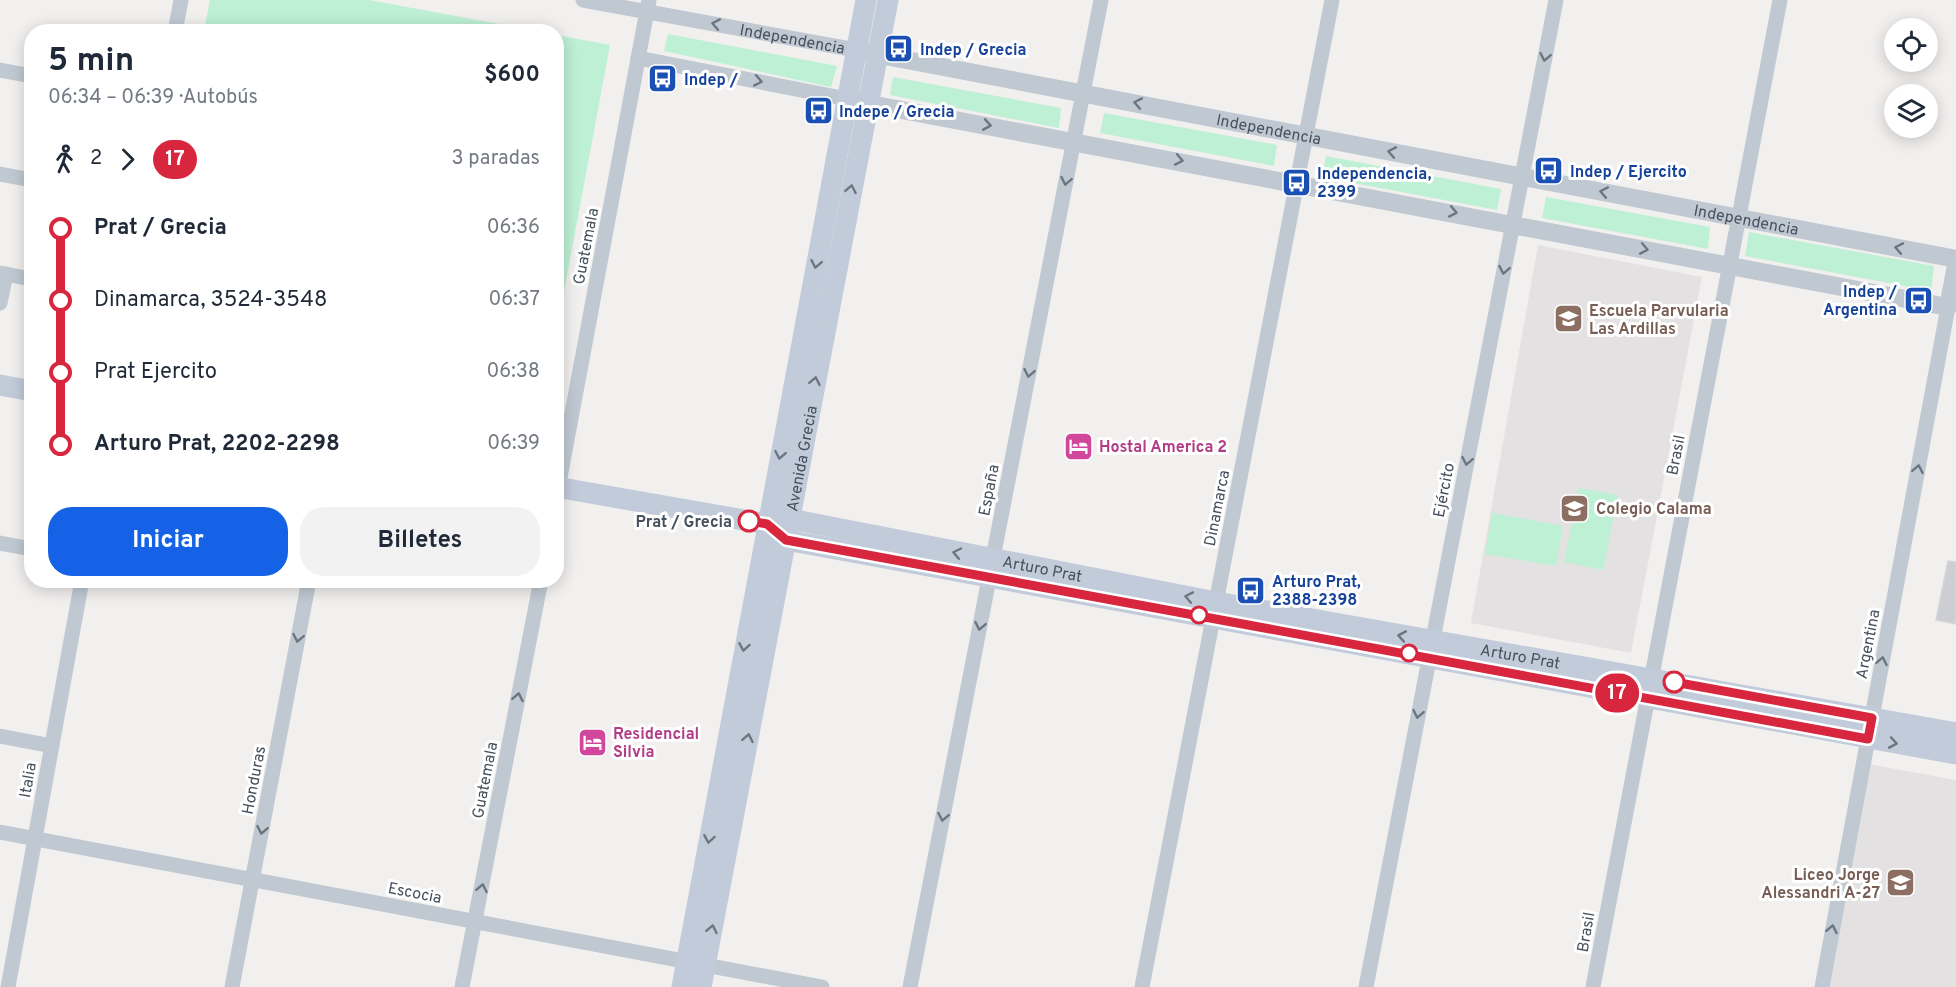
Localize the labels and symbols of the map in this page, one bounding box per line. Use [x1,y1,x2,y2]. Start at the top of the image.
one-way arrow [711,19,720,31]
street label: Independencia [738,21,846,60]
bus stop icon: Indep / Grecia [883,33,915,65]
place label: Indep / Grecia [920,41,1027,61]
one-way arrow [1539,52,1552,62]
bus stop icon: Indep / [647,63,679,95]
place label: Indep / [684,71,739,91]
one-way arrow [752,74,762,87]
bus stop icon: Indepe / Grecia [802,95,834,127]
one-way arrow [1134,98,1143,110]
place label: Indepe / Grecia [839,103,955,123]
street label: Independencia [1214,111,1323,150]
one-way arrow [982,118,992,131]
one-way arrow [1387,146,1397,159]
one-way arrow [1173,153,1183,166]
bus stop icon: Indep / Ejercito [1533,155,1565,187]
place label: Indep / Ejercito [1570,163,1687,183]
place label: Independencia, 2399 [1317,165,1431,203]
bus stop icon: Independencia, 2399 [1280,166,1312,198]
one-way arrow [1060,176,1073,186]
one-way arrow [844,185,857,195]
one-way arrow [1599,186,1609,199]
street label: Independencia [1692,201,1800,241]
one-way arrow [1447,205,1457,218]
street label: Guatemala [570,206,604,286]
one-way arrow [1639,242,1649,255]
one-way arrow [1894,242,1904,255]
one-way arrow [810,258,823,268]
one-way arrow [1498,264,1511,274]
place label: Indep / Argentina [1823,283,1898,321]
bus stop icon: Indep / Argentina [1902,284,1934,316]
place label: Escuela Parvularia Las Ardillas [1589,302,1729,340]
school or university icon: Escuela Parvularia Las Ardillas [1552,303,1584,335]
one-way arrow [1023,367,1036,377]
one-way arrow [808,376,821,386]
street label: Avenida Grecia [783,404,823,513]
hotel icon: Hostal America 2 [1062,430,1094,462]
street label: Brasil [1663,434,1691,477]
place label: Hostal America 2 [1099,438,1227,458]
one-way arrow [774,450,787,460]
one-way arrow [1461,456,1474,466]
street label: Ejército [1430,461,1460,519]
street label: España [975,463,1005,518]
one-way arrow [1911,464,1924,474]
street label: Dinamarca [1201,469,1235,548]
school or university icon: Colegio Calama [1559,492,1591,524]
place label: Colegio Calama [1596,500,1712,520]
marker: Prat / Grecia [738,510,760,532]
place label: Prat / Grecia [636,513,732,533]
one-way arrow [952,547,962,560]
street label: Arturo Prat [1000,553,1084,588]
place label: Arturo Prat, 2388-2398 [1272,573,1361,611]
bus stop icon: Arturo Prat, 2388-2398 [1235,574,1267,606]
one-way arrow [1185,591,1195,604]
unlabelled marker [1190,606,1208,624]
street label: Argentina [1852,608,1886,681]
one-way arrow [974,621,987,631]
one-way arrow [1397,630,1407,643]
one-way arrow [292,633,305,643]
street label: Arturo Prat [1479,641,1562,675]
one-way arrow [738,642,751,652]
unlabelled marker [1400,644,1418,662]
one-way arrow [1875,656,1888,666]
unlabelled marker [1663,671,1685,693]
line badge: 17 [1590,674,1644,712]
one-way arrow [511,692,524,702]
one-way arrow [1412,709,1425,719]
place label: Residencial Silvia [613,725,699,763]
hotel icon: Residencial Silvia [576,726,608,758]
one-way arrow [741,733,754,743]
one-way arrow [1888,736,1898,749]
street label: Guatemala [469,740,503,820]
street label: Honduras [239,744,271,816]
street label: Italia [16,761,42,800]
one-way arrow [937,812,950,822]
one-way arrow [256,824,269,834]
one-way arrow [703,834,716,844]
place label: Liceo Jorge Alessandri A-27 [1761,866,1880,904]
school or university icon: Liceo Jorge Alessandri A-27 [1885,867,1917,899]
street label: Escocia [386,879,443,909]
one-way arrow [475,884,487,893]
street label: Brasil [1574,911,1600,954]
one-way arrow [705,925,718,935]
one-way arrow [1825,925,1838,935]

